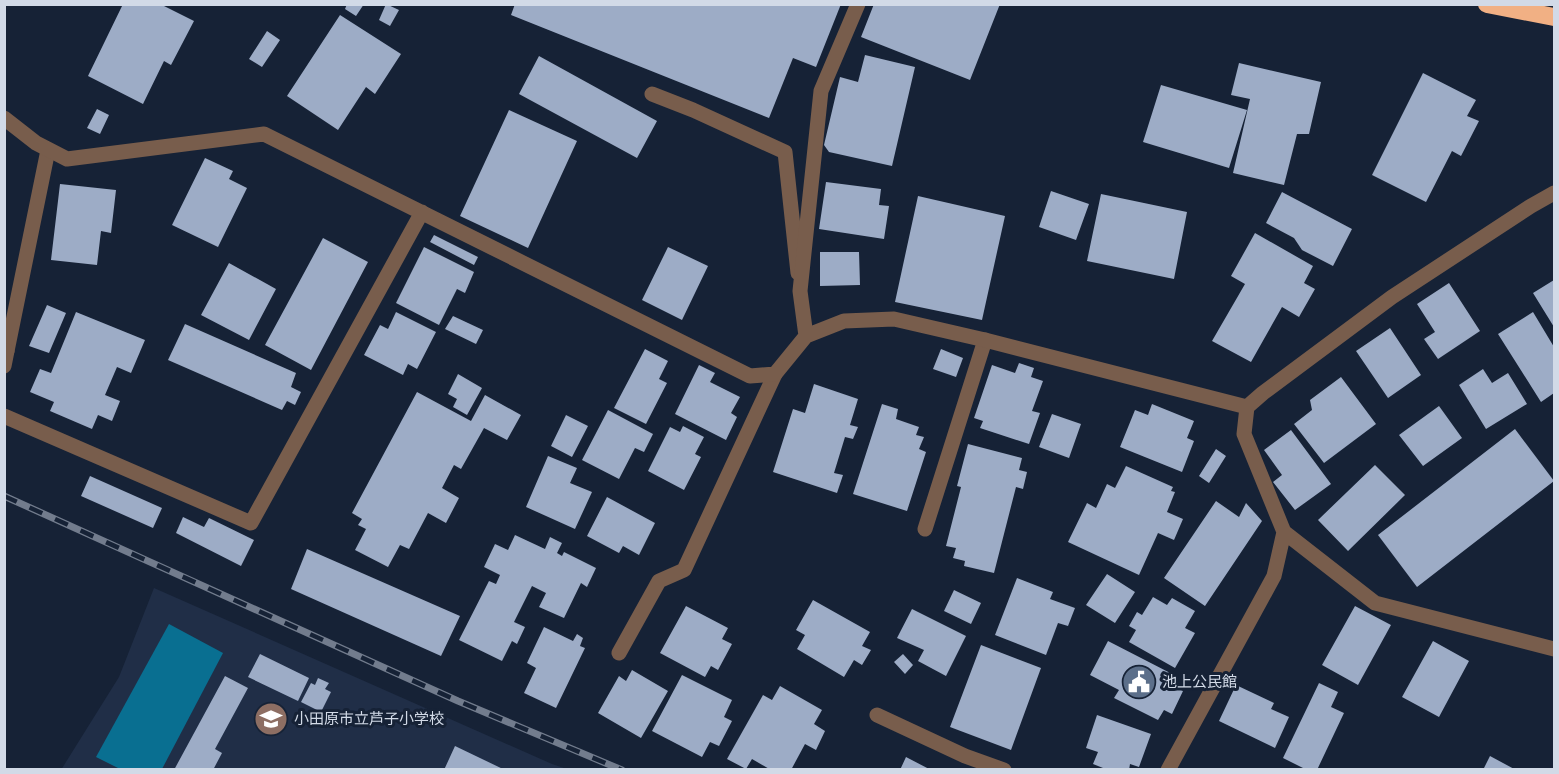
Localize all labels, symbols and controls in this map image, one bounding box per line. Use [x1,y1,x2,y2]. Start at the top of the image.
public building icon: 池上公民館 [1121,664,1157,700]
place label: 池上公民館 [1162,673,1237,691]
school or university icon: 小田原市立芦子小学校 [253,701,289,737]
place label: 小田原市立芦子小学校 [294,710,444,728]

